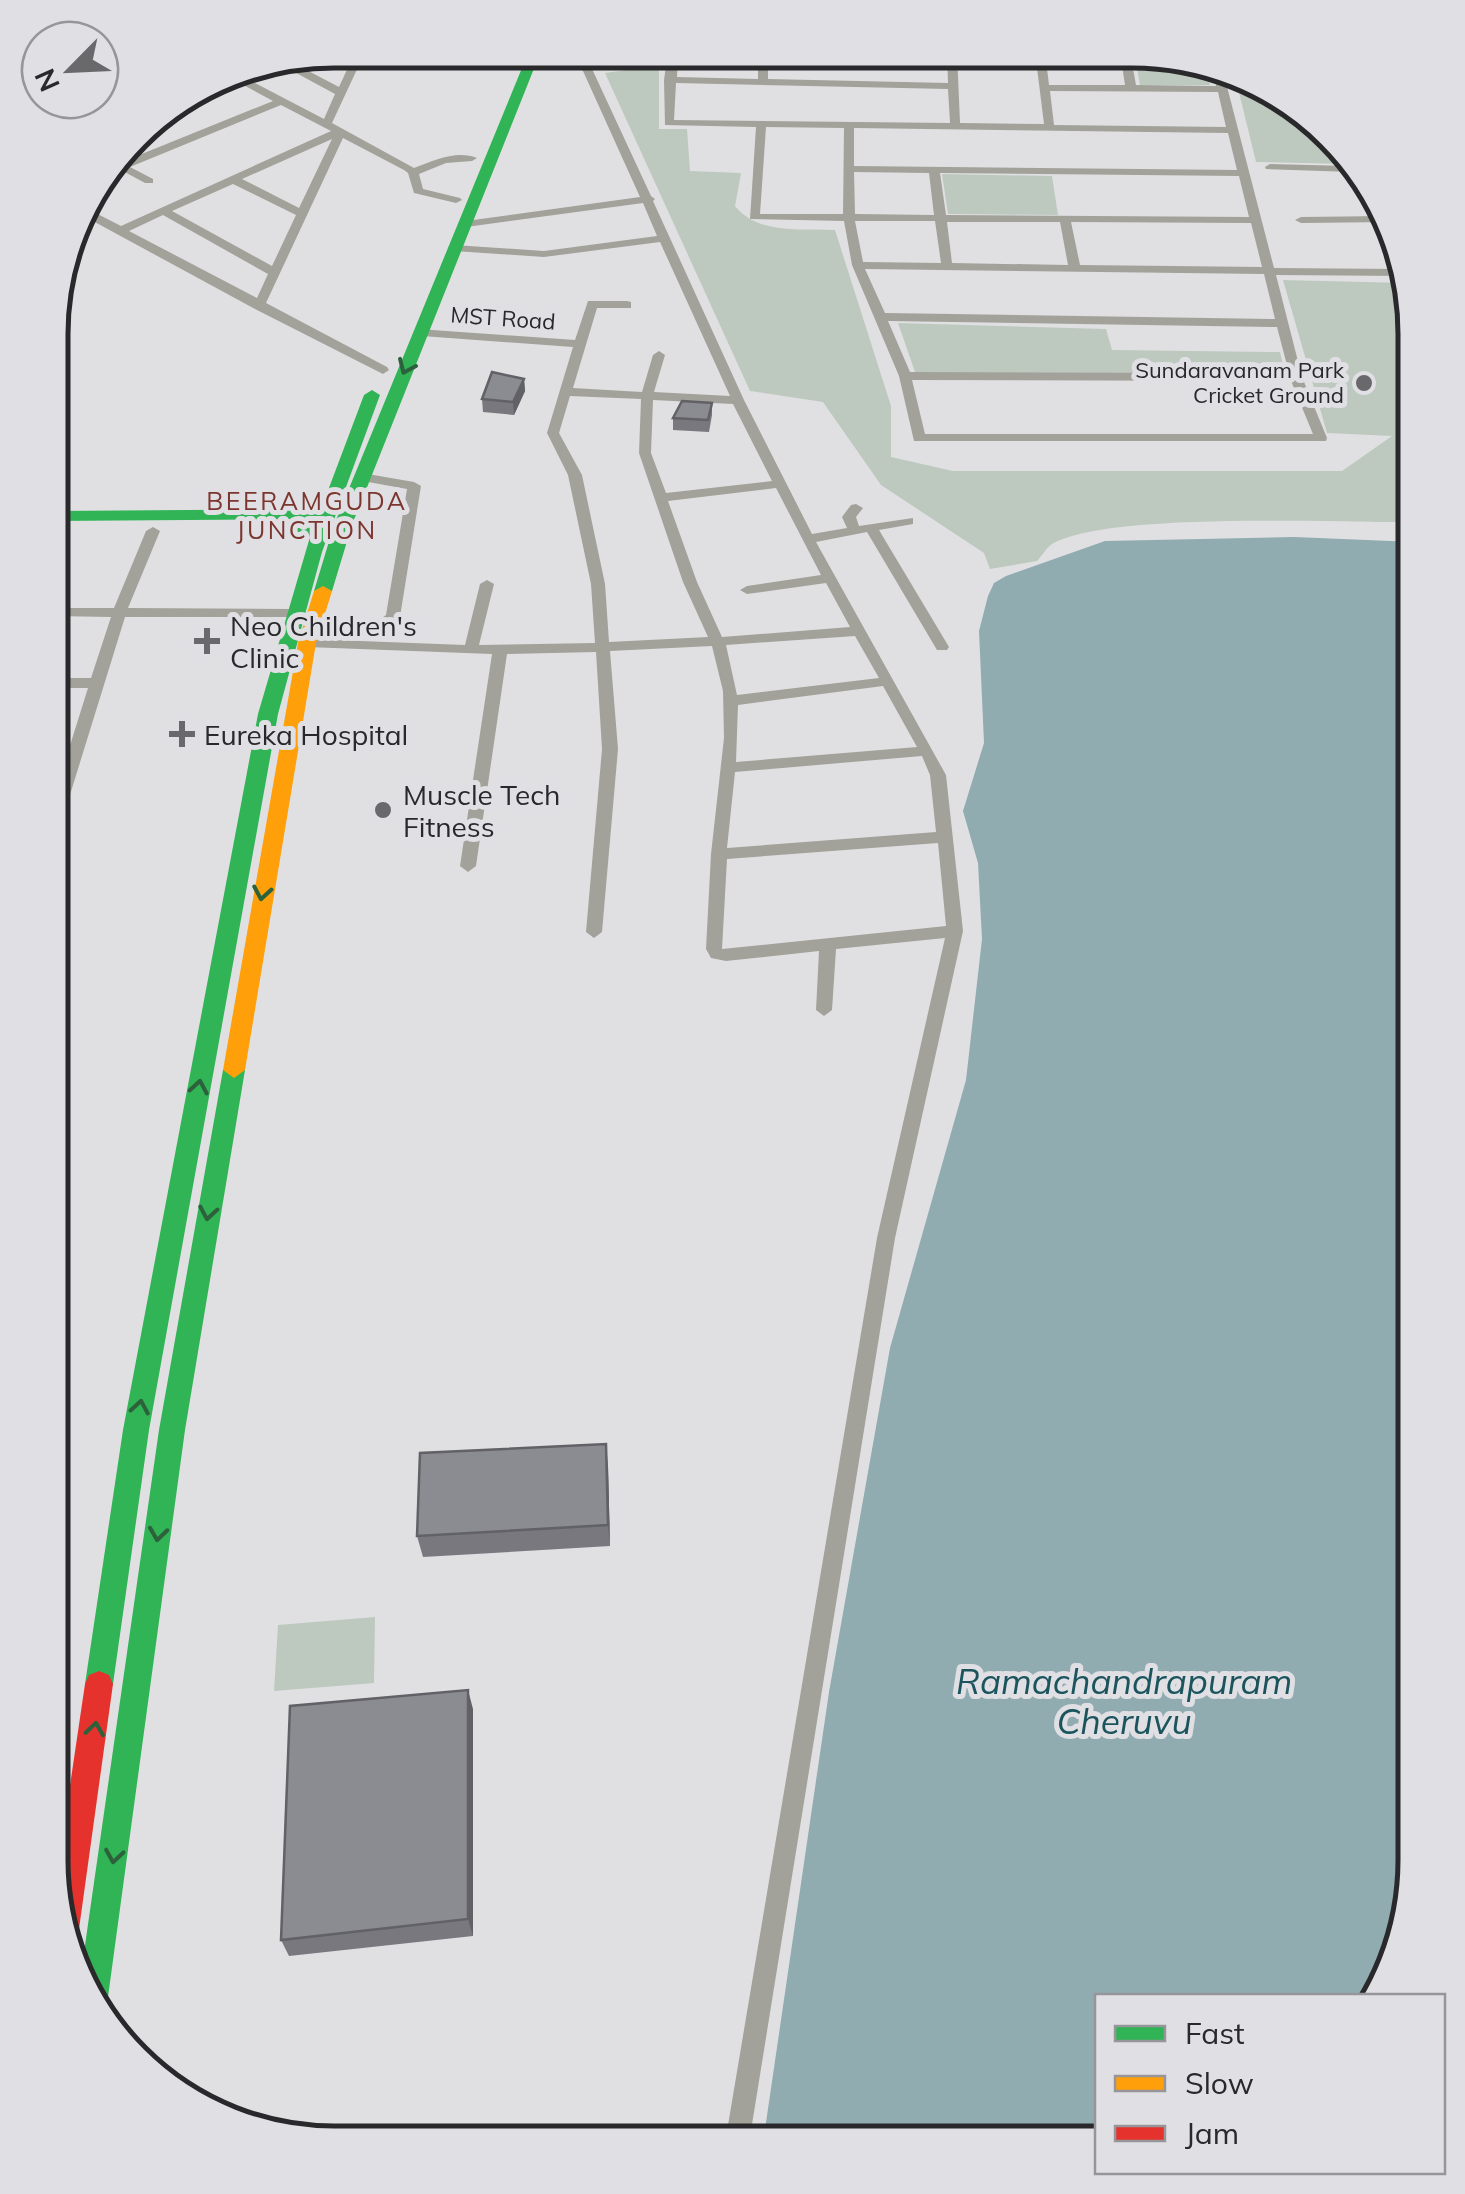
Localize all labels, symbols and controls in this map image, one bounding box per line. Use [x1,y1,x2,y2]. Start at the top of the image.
north arrow [20,20,120,120]
text: N [26,64,67,97]
street label: MST Road [450,300,556,336]
place label: Sundaravanam Park Cricket Ground [1135,356,1345,409]
one-way arrow [398,357,418,375]
marker: Sundaravanam Park Cricket Ground [1353,372,1375,394]
district label: BEERAMGUDA JUNCTION [206,485,408,545]
place label: Neo Children's Clinic [230,608,417,675]
marker: Neo Children's Clinic [194,628,220,654]
place label: Eureka Hospital [204,717,408,752]
marker: Eureka Hospital [169,721,195,747]
place label: Muscle Tech Fitness [403,777,560,844]
marker: Muscle Tech Fitness [372,799,394,821]
one-way arrow [253,885,274,901]
one-way arrow [188,1079,209,1096]
one-way arrow [198,1205,219,1222]
one-way arrow [129,1399,150,1415]
one-way arrow [148,1527,169,1543]
water label: Ramachandrapuram Cheruvu [956,1659,1292,1743]
one-way arrow [84,1721,105,1737]
one-way arrow [105,1848,126,1865]
legend [1095,1994,1445,2174]
text: Fast [1185,2014,1245,2052]
text: Slow [1185,2064,1254,2102]
text: Jam [1185,2114,1239,2152]

